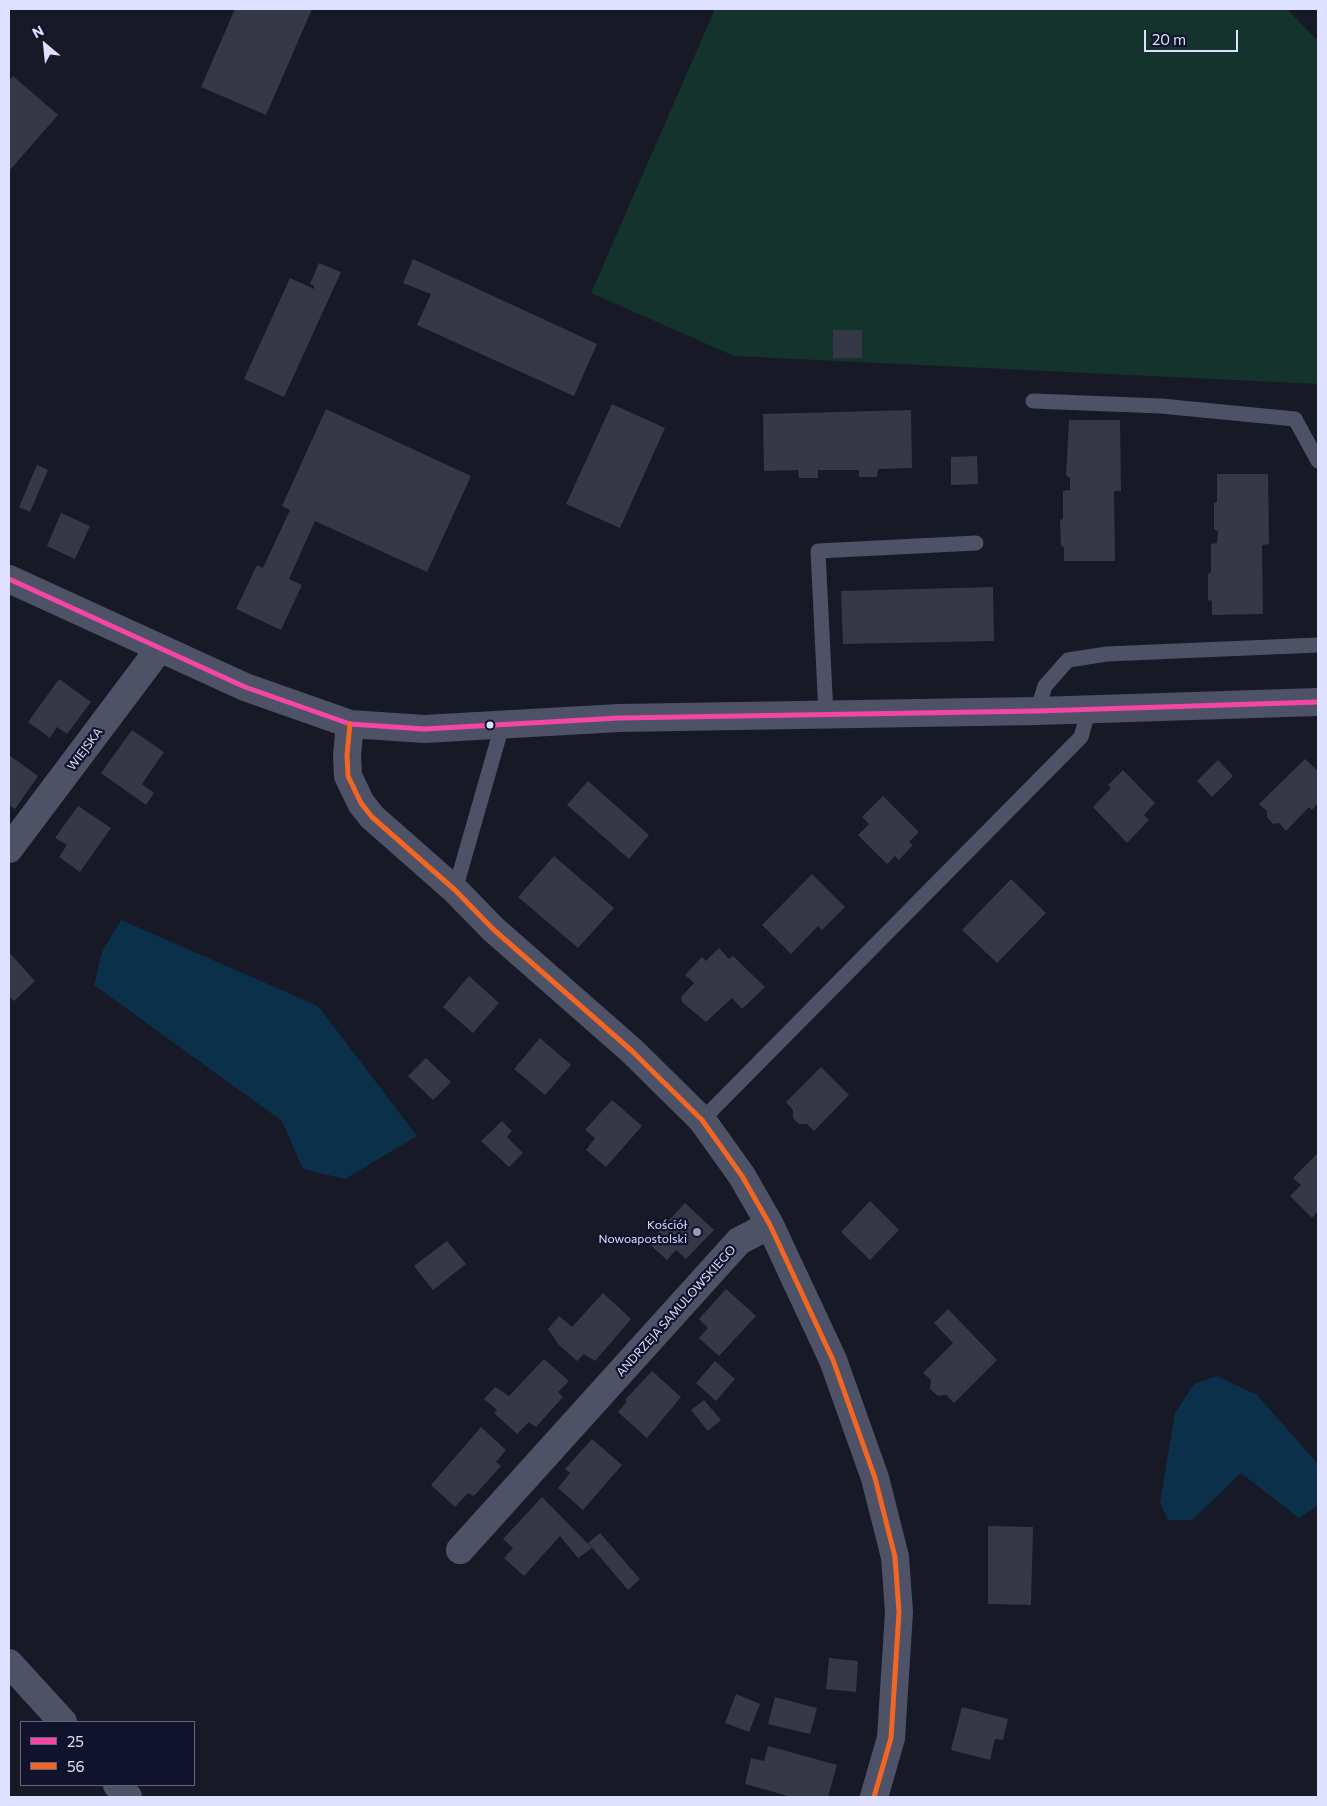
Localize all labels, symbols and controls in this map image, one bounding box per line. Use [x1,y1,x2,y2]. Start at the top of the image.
north arrow [20,20,70,70]
scale bar [1147,20,1241,52]
text: N [29,21,46,41]
text: 20 m [1152,30,1186,48]
unlabelled marker [485,720,495,730]
street label: WIEJSKA [64,725,106,773]
place label: Kościół Nowoapostolski [598,1218,687,1246]
marker: Kościół Nowoapostolski [691,1226,703,1238]
street label: ANDRZEJA SAMULOWSKIEGO [613,1243,739,1379]
legend [20,1721,195,1786]
text: 25 [67,1732,84,1750]
text: 56 [67,1757,85,1775]

